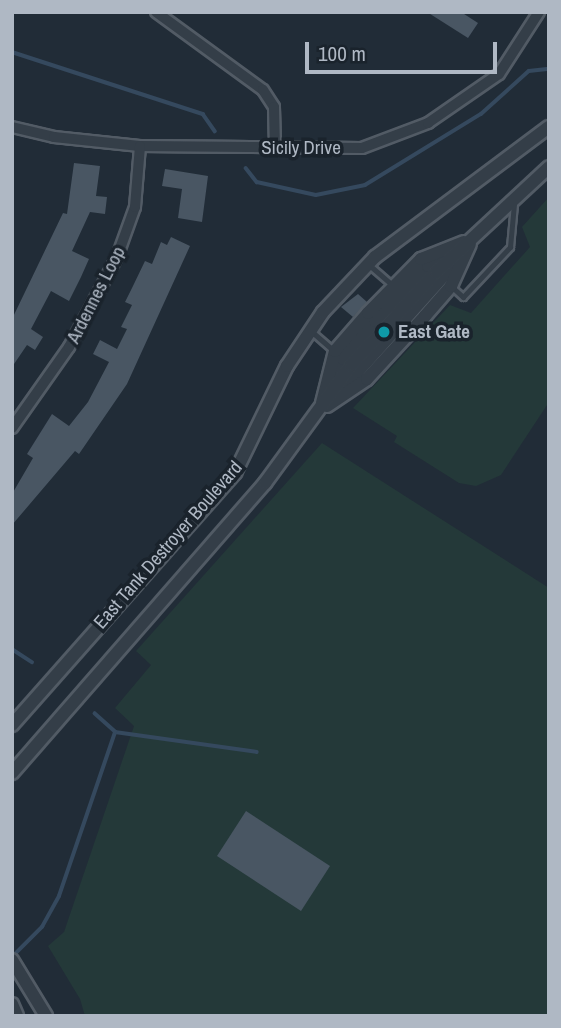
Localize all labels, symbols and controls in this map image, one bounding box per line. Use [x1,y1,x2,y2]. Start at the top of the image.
scale bar [309,28,502,72]
text: 100 m [318,39,366,68]
street label: Sicily Drive [261,137,341,159]
street label: Ardennes Loop [62,243,130,347]
place label: East Gate [398,321,470,343]
marker: East Gate [376,324,392,340]
street label: East Tank Destroyer Boulevard [89,456,247,634]

